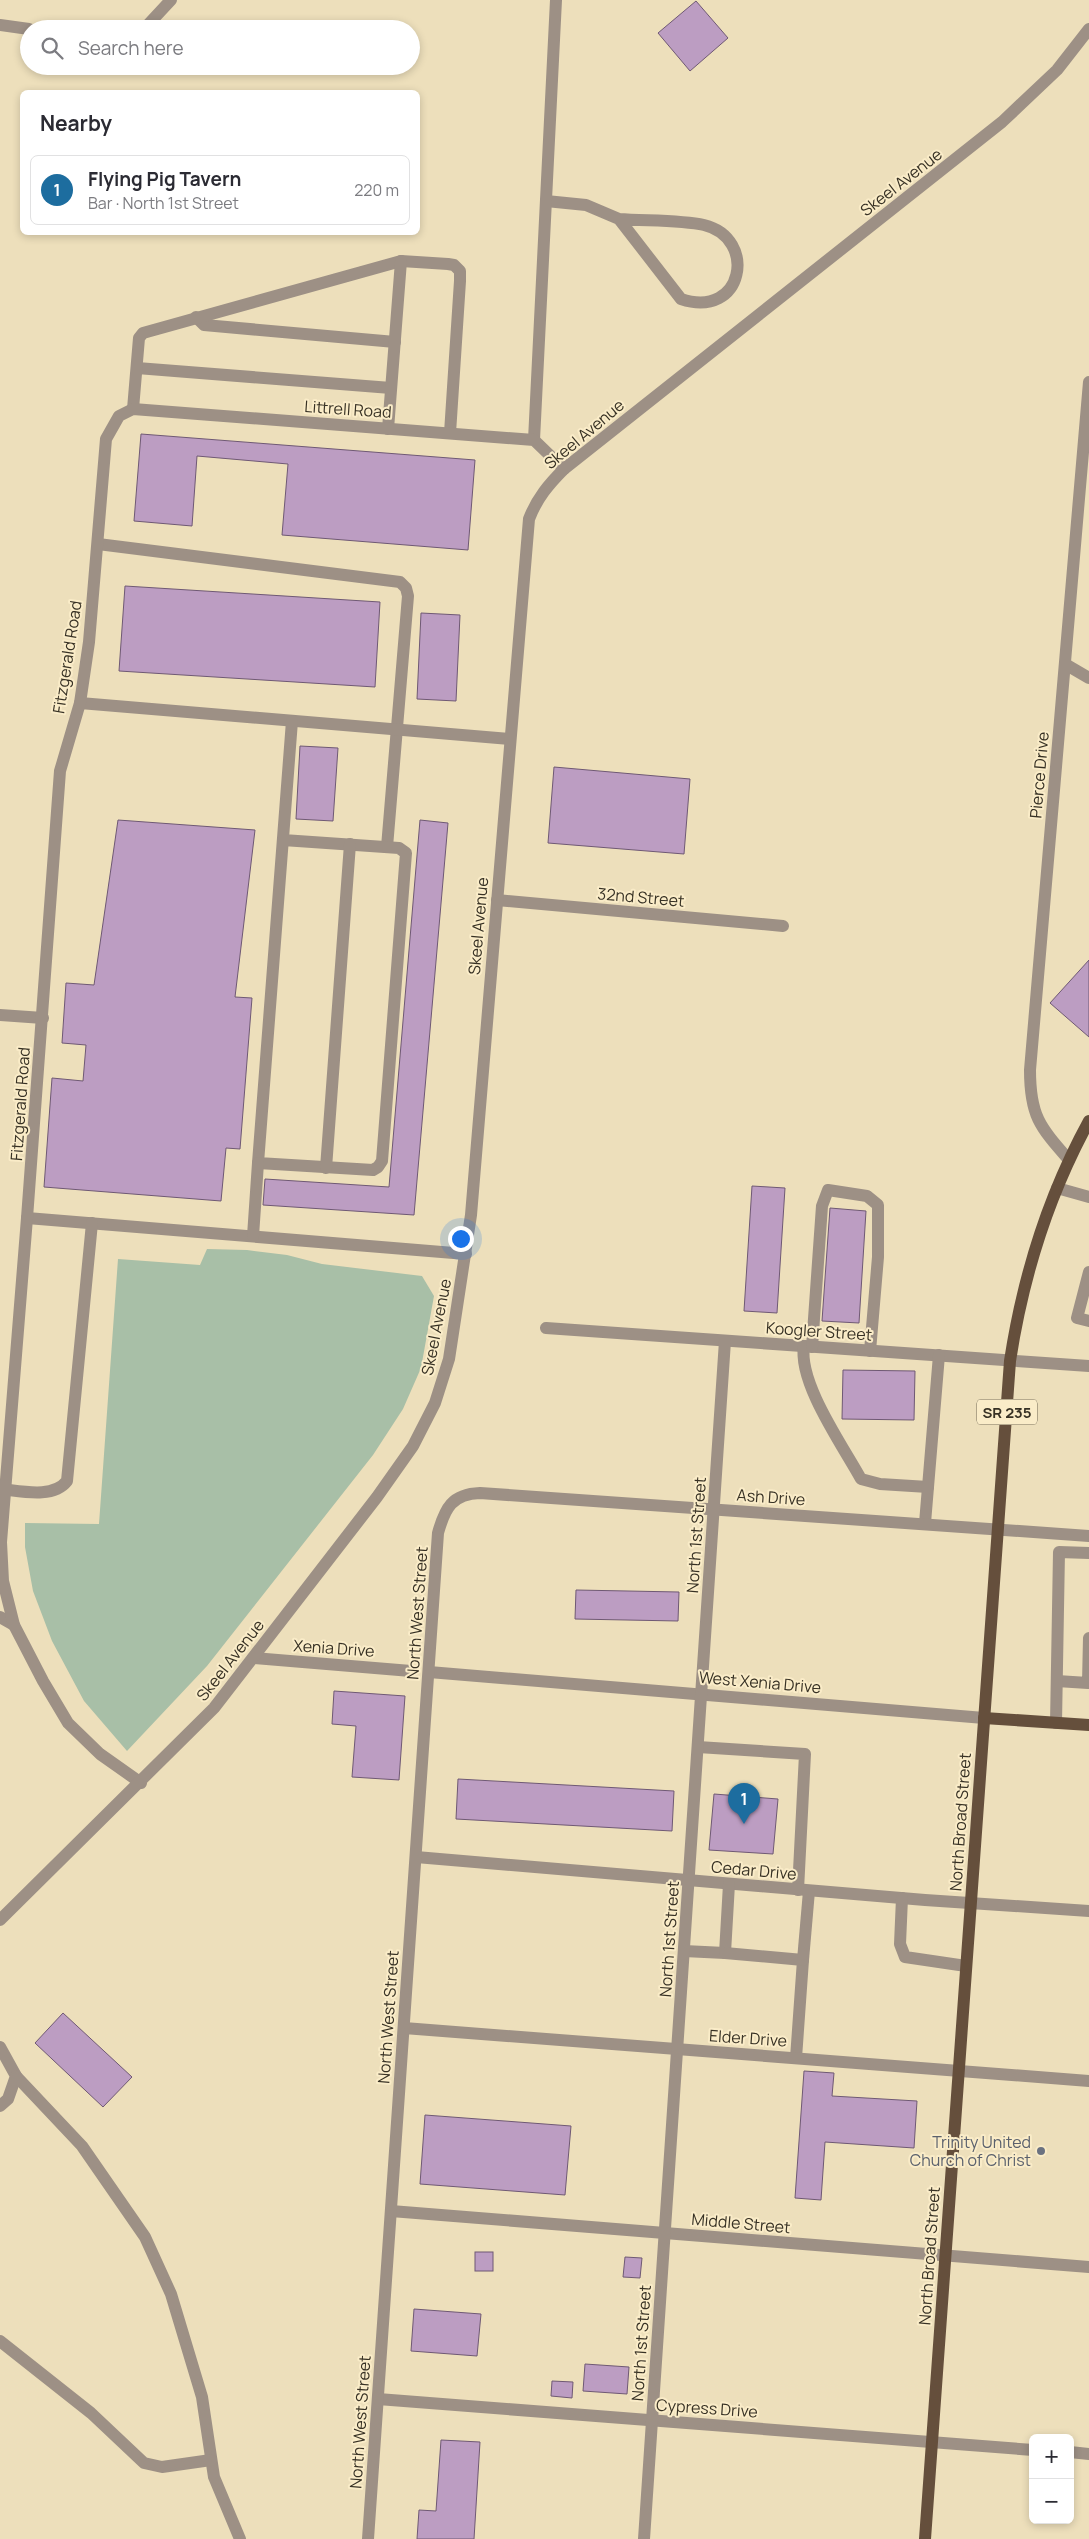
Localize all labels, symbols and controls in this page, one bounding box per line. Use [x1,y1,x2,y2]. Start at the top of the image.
search box [20,20,420,75]
icon: search [38,34,66,62]
text: Search here [78,35,184,61]
text: Nearby [40,109,112,137]
street label: Skeel Avenue [856,143,946,221]
text: Flying Pig Tavern [88,166,241,192]
text: 1 [53,179,61,201]
text: 220 m [354,179,399,201]
text: Bar · North 1st Street [88,192,239,214]
street label: Skeel Avenue [539,394,629,474]
street label: Littrell Road [304,395,392,423]
street label: Fitzgerald Road [47,599,87,715]
street label: Pierce Drive [1024,731,1054,819]
street label: Skeel Avenue [463,876,493,976]
street label: 32nd Street [597,882,685,912]
street label: Fitzgerald Road [5,1046,35,1162]
your location [448,1226,474,1252]
street label: Skeel Avenue [416,1277,456,1377]
street label: Koogler Street [765,1316,873,1346]
road number: SR 235 [977,1400,1037,1424]
street label: North 1st Street [681,1476,711,1594]
street label: Ash Drive [736,1484,806,1510]
street label: North West Street [401,1546,433,1680]
street label: Skeel Avenue [191,1615,269,1705]
street label: Xenia Drive [293,1634,375,1662]
street label: West Xenia Drive [698,1666,822,1698]
street label: North Broad Street [944,1752,976,1892]
pin: 1 [728,1783,760,1824]
street label: Cedar Drive [710,1855,798,1885]
street label: North 1st Street [654,1880,684,1998]
street label: North West Street [372,1950,404,2084]
street label: Elder Drive [708,2024,788,2052]
place label: Trinity United Church of Christ [910,2131,1031,2171]
marker: Trinity United Church of Christ [1035,2145,1047,2157]
street label: North Broad Street [913,2186,945,2326]
street label: Middle Street [691,2208,791,2238]
street label: North 1st Street [626,2284,656,2402]
street label: North West Street [344,2355,376,2489]
street label: Cypress Drive [655,2393,759,2423]
map controls [1029,2434,1074,2524]
button: + [1029,2434,1074,2479]
button: − [1029,2479,1074,2524]

